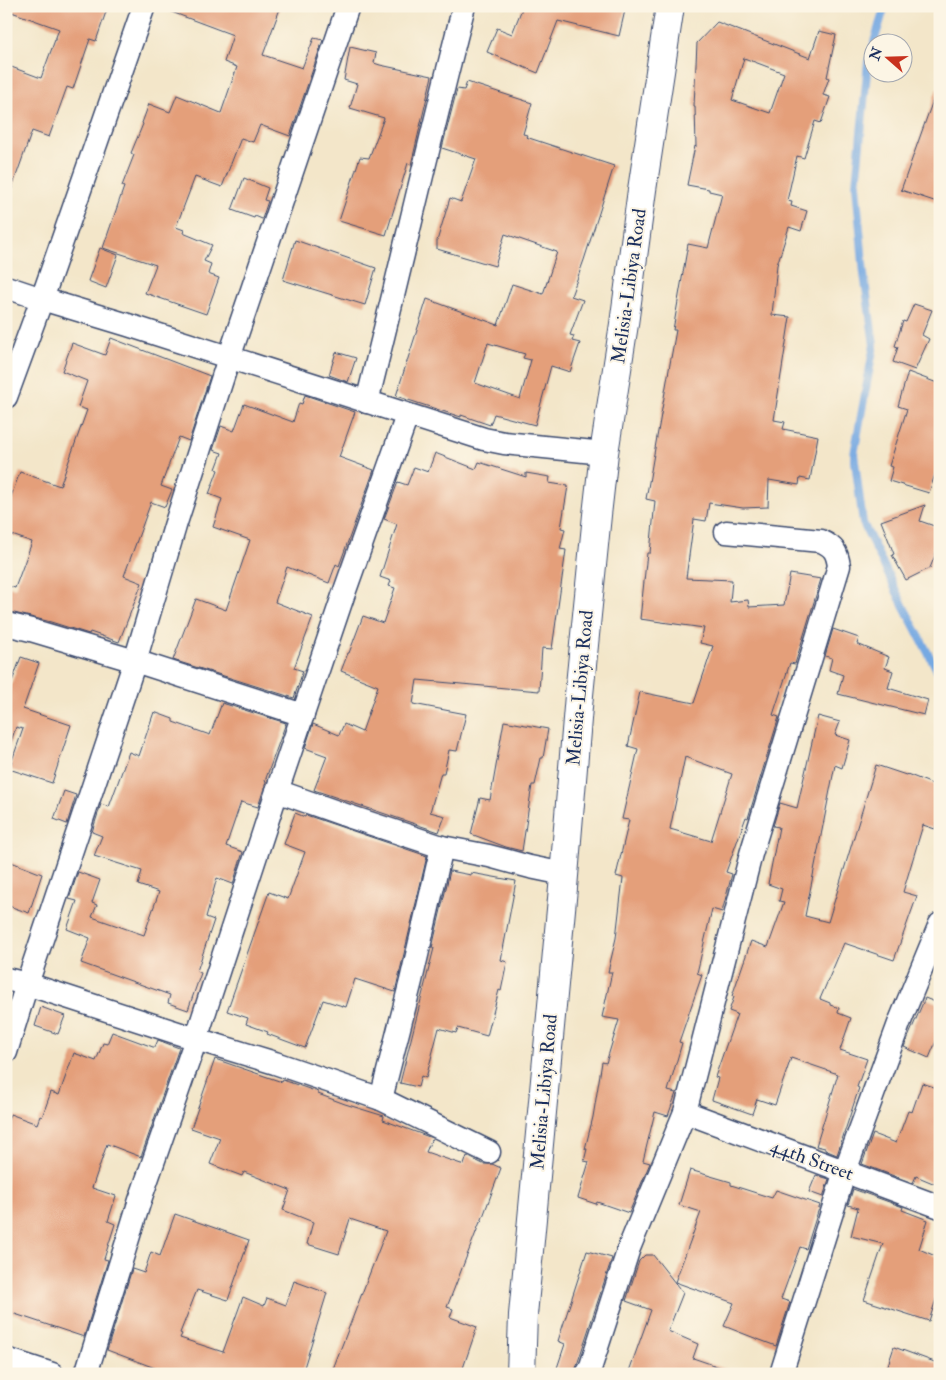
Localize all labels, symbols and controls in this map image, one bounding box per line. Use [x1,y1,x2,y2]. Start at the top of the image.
north arrow [864,32,914,82]
text: N [866,44,887,63]
street label: Melisia-Libiya Road [606,206,652,365]
street label: Melisia-Libiya Road [561,609,599,767]
street label: Melisia-Libiya Road [525,1013,563,1171]
street label: 44th Street [767,1134,857,1186]

